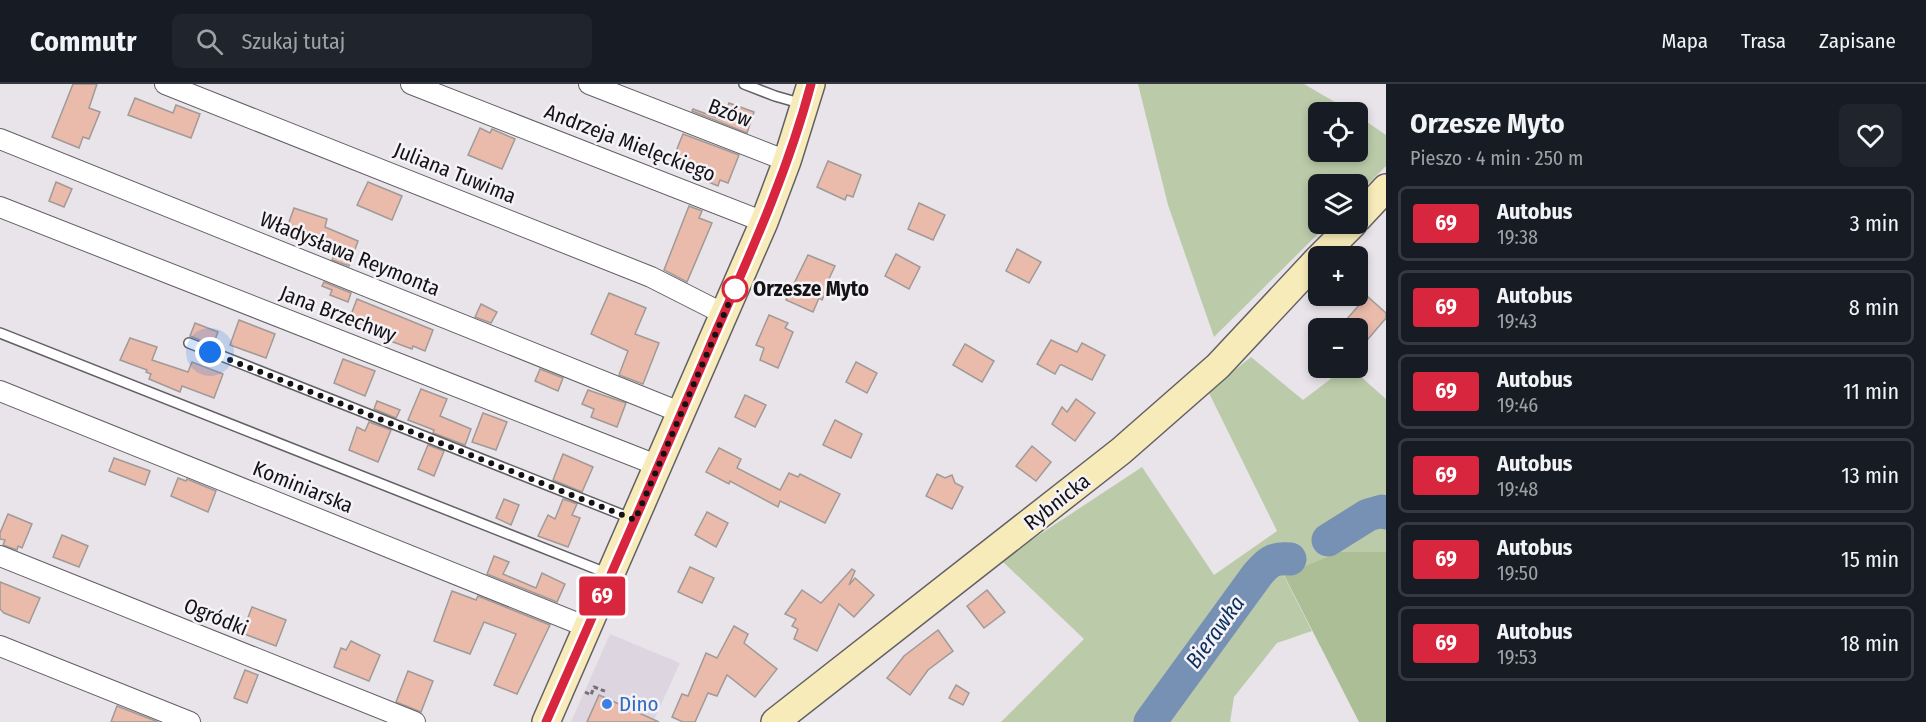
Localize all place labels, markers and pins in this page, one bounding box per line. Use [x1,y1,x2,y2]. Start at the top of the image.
marker: Orzesze Myto [722,276,748,302]
place label: Orzesze Myto [753,276,869,302]
place label: Dino [619,691,659,717]
marker: Dino [600,697,614,711]

